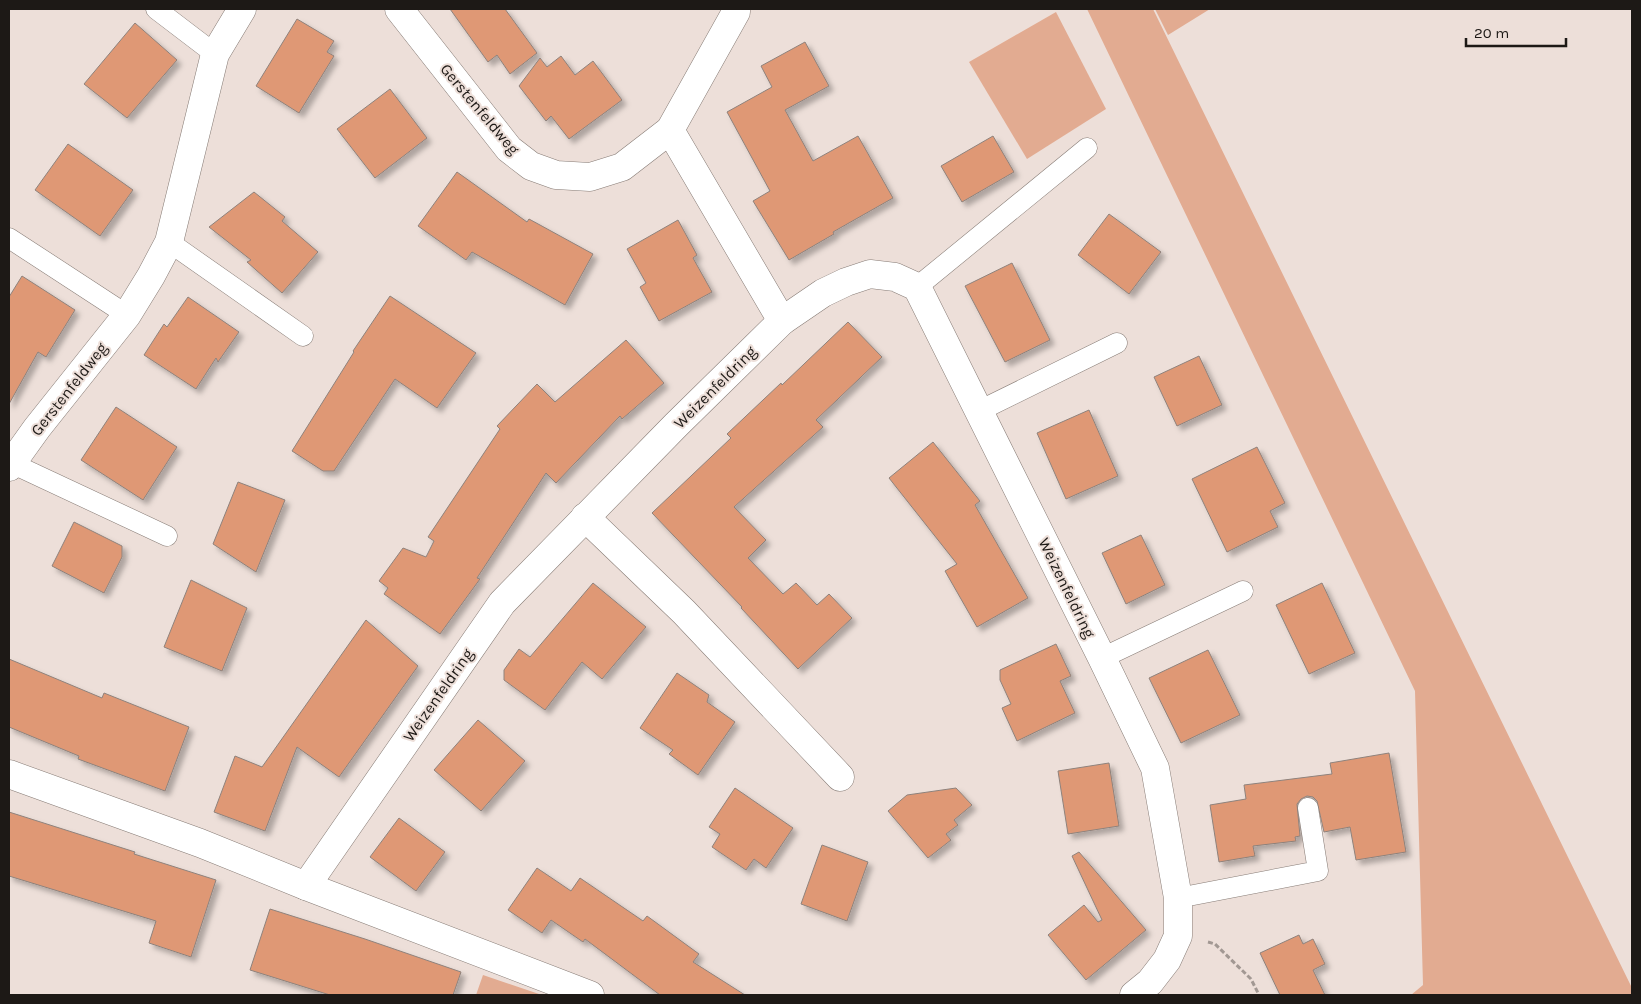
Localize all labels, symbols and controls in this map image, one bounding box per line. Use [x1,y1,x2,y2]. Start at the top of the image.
scale bar [1466,15,1566,47]
text: 20 m [1474,24,1509,42]
street label: Gerstenfeldweg [436,60,524,158]
street label: Gerstenfeldweg [27,339,111,439]
street label: Weizenfeldring [670,342,760,432]
street label: Weizenfeldring [1035,535,1099,641]
street label: Weizenfeldring [399,645,477,745]

